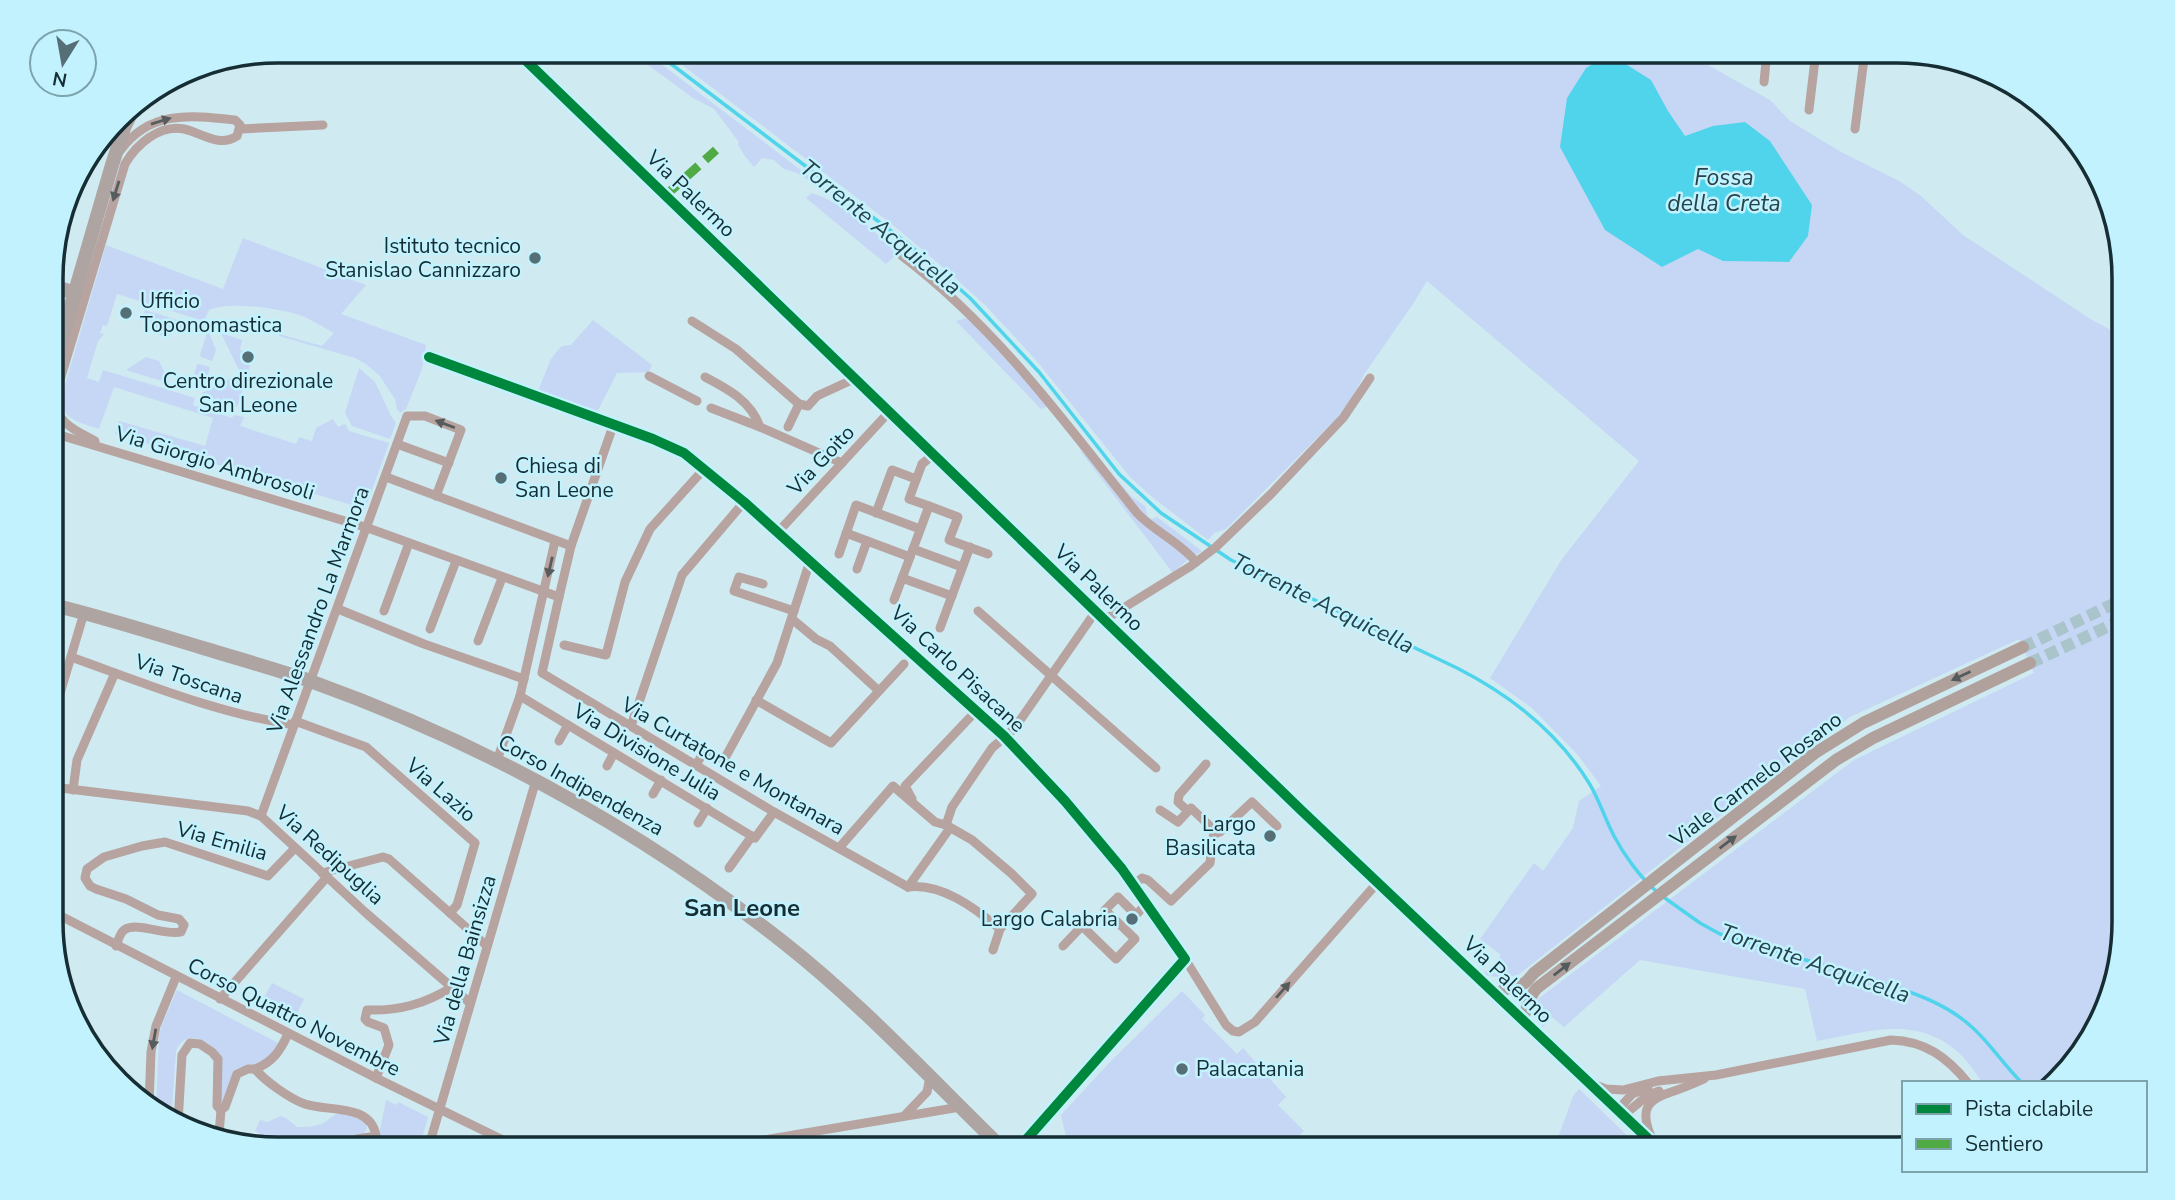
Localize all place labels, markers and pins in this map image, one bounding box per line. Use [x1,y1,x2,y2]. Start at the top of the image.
place label: Istituto tecnico Stanislao Cannizzaro [325,232,521,284]
marker: Istituto tecnico Stanislao Cannizzaro [527,250,543,266]
place label: Ufficio Toponomastica [140,287,282,339]
marker: Ufficio Toponomastica [118,305,134,321]
marker: Centro direzionale San Leone [240,349,256,365]
place label: Centro direzionale San Leone [163,367,333,419]
place label: Chiesa di San Leone [515,452,614,504]
marker: Chiesa di San Leone [493,470,509,486]
place label: Largo Basilicata [1165,810,1256,862]
marker: Largo Basilicata [1262,828,1278,844]
place label: Largo Calabria [981,905,1118,933]
marker: Largo Calabria [1124,911,1140,927]
place label: Palacatania [1196,1055,1304,1083]
marker: Palacatania [1174,1061,1190,1077]

